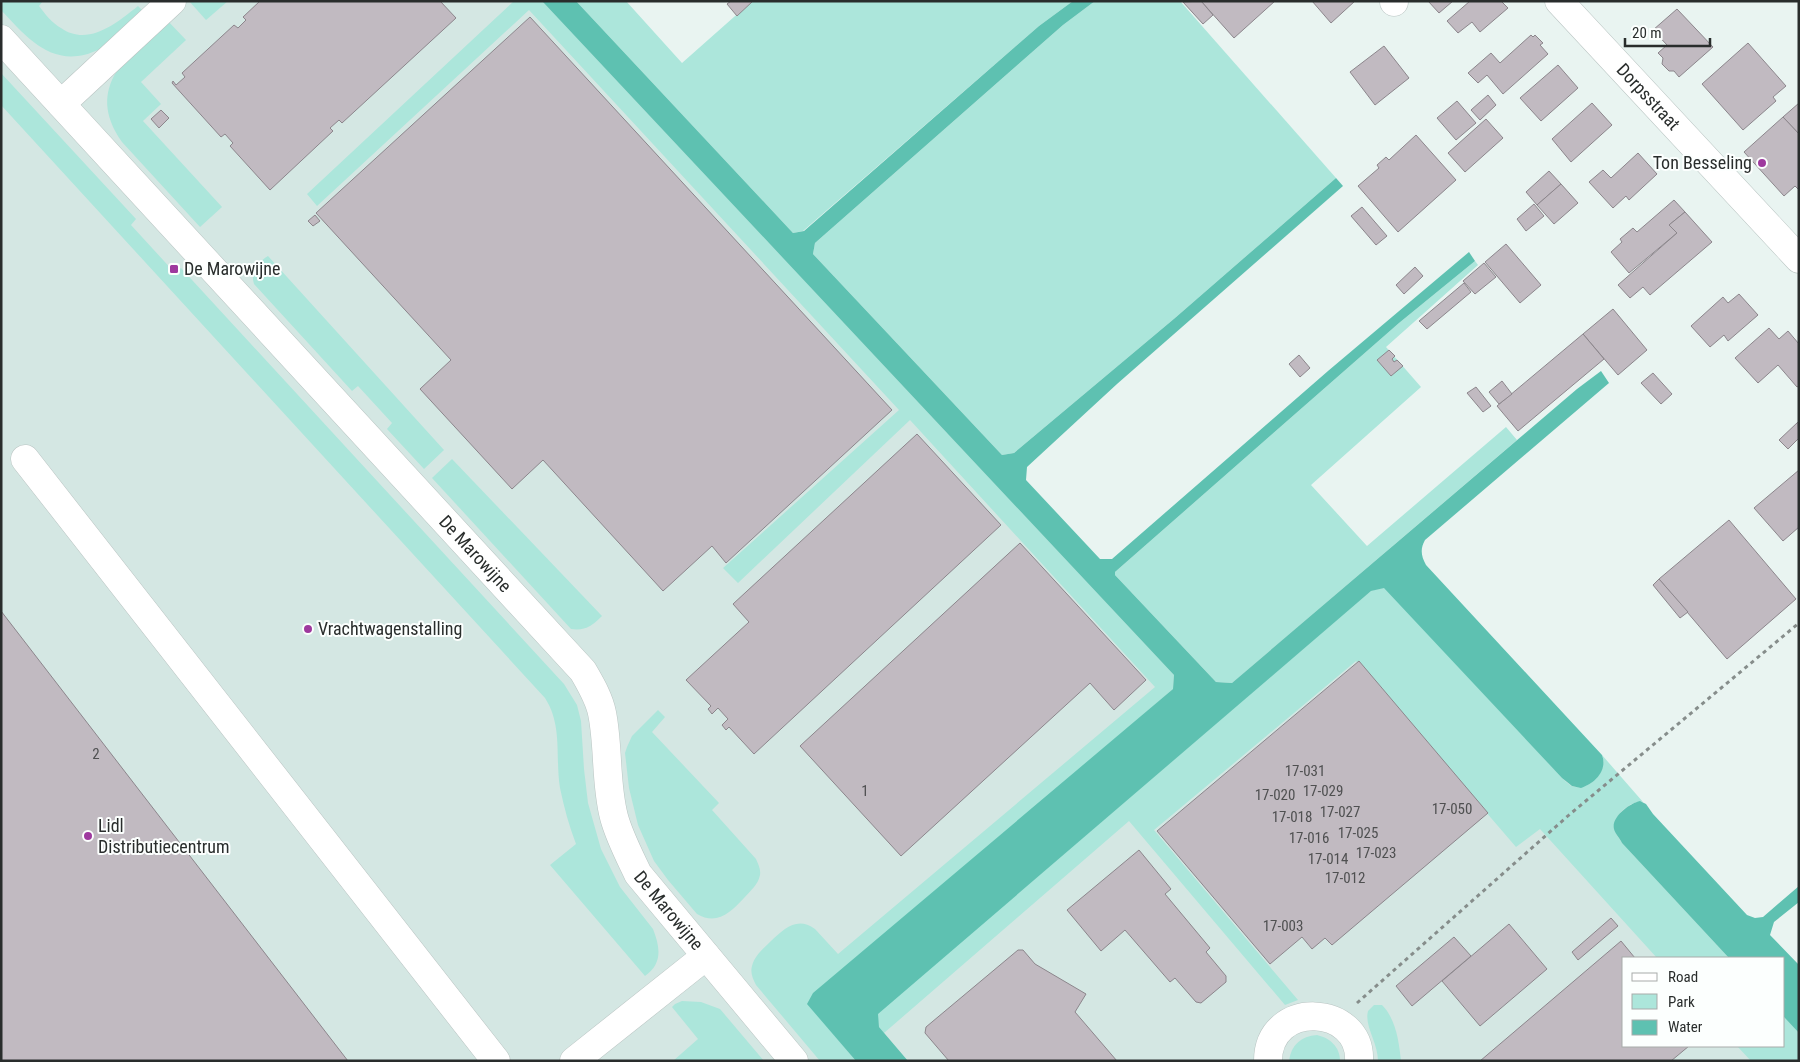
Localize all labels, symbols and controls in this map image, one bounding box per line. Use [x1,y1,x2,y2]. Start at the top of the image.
scale bar [1625,15,1710,47]
text: 20 m [1632,24,1662,42]
street label: Dorpsstraat [1613,59,1685,134]
place label: Ton Besseling [1653,152,1752,173]
marker: Ton Besseling [1756,157,1768,169]
place label: De Marowijne [184,258,280,279]
marker: De Marowijne [168,263,180,275]
street label: De Marowijne [435,511,516,596]
place label: Vrachtwagenstalling [318,618,462,639]
marker: Vrachtwagenstalling [302,623,314,635]
house number: 2 [92,745,100,763]
house number: 17-031 [1285,762,1325,780]
house number: 1 [861,782,869,800]
house number: 17-029 [1303,782,1343,800]
house number: 17-020 [1255,786,1295,804]
house number: 17-050 [1432,800,1472,818]
house number: 17-027 [1320,803,1360,821]
house number: 17-018 [1272,808,1312,826]
place label: Lidl Distributiecentrum [98,815,230,857]
house number: 17-025 [1338,824,1378,842]
house number: 17-016 [1289,829,1329,847]
marker: Lidl Distributiecentrum [82,830,94,842]
house number: 17-023 [1356,844,1396,862]
house number: 17-014 [1308,850,1348,868]
street label: De Marowijne [630,867,708,954]
house number: 17-012 [1325,869,1365,887]
house number: 17-003 [1263,917,1303,935]
legend [1622,957,1785,1047]
text: Road [1668,968,1698,986]
text: Park [1668,993,1695,1011]
text: Water [1668,1018,1703,1036]

